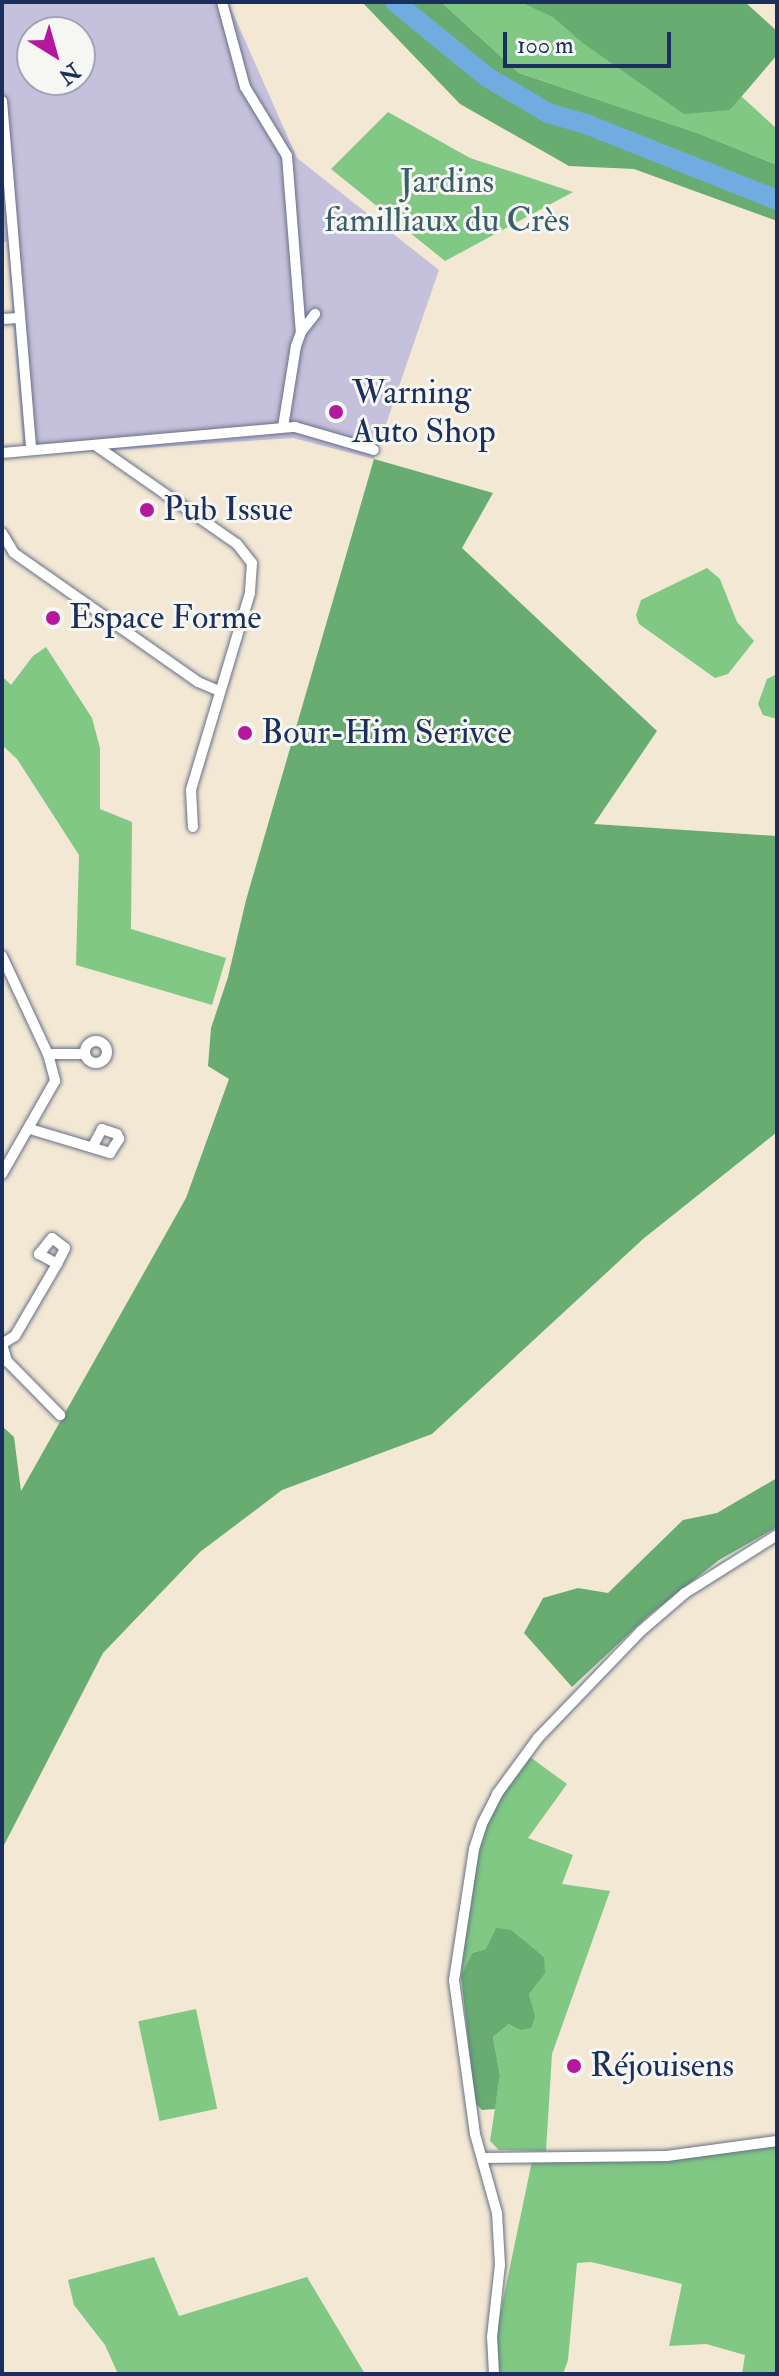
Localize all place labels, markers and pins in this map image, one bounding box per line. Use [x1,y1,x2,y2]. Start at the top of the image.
place label: Warning Auto Shop [352,372,496,452]
marker: Warning Auto Shop [327,403,345,421]
place label: Pub Issue [163,490,293,530]
marker: Pub Issue [138,501,156,519]
place label: Espace Forme [69,598,261,638]
marker: Espace Forme [44,609,62,627]
place label: Bour-Him Serivce [261,713,512,753]
marker: Bour-Him Serivce [236,724,254,742]
place label: Réjouisens [590,2046,734,2086]
marker: Réjouisens [565,2057,583,2075]

